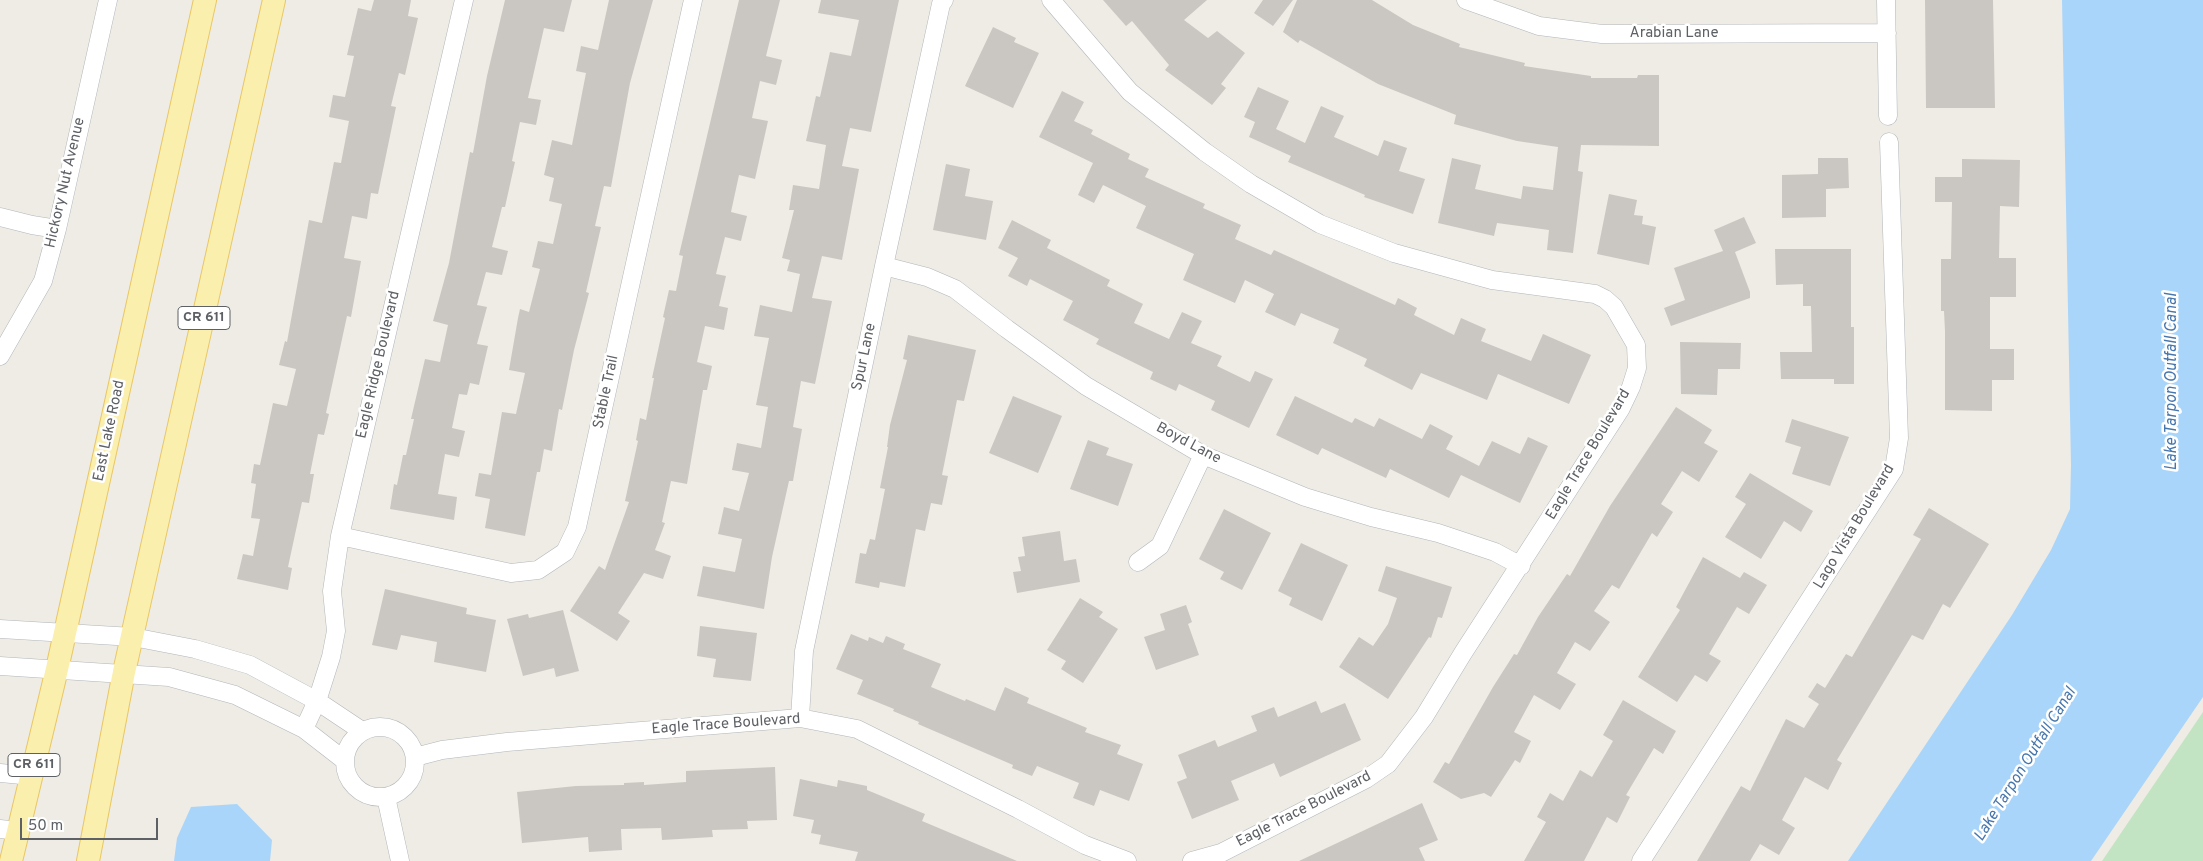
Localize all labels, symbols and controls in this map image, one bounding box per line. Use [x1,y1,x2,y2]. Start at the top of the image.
street label: Arabian Lane [1629,25,1719,43]
street label: Hickory Nut Avenue [42,116,90,250]
street label: Eagle Ridge Boulevard [353,289,405,441]
water label: Lake Tarpon Outfall Canal [2163,293,2183,471]
road number: CR 611 [178,306,230,330]
street label: Spur Lane [849,322,881,392]
street label: Stable Trail [590,354,624,430]
street label: East Lake Road [90,379,130,483]
street label: Eagle Trace Boulevard [1543,386,1635,524]
street label: Boyd Lane [1152,419,1224,469]
street label: Lago Vista Boulevard [1811,461,1899,593]
water label: Lake Tarpon Outfall Canal [1971,685,2081,845]
street label: Eagle Trace Boulevard [651,711,801,739]
road number: CR 611 [8,754,60,776]
street label: Eagle Trace Boulevard [1233,768,1375,852]
scale bar [22,808,160,840]
text: 50 m [28,817,63,836]

